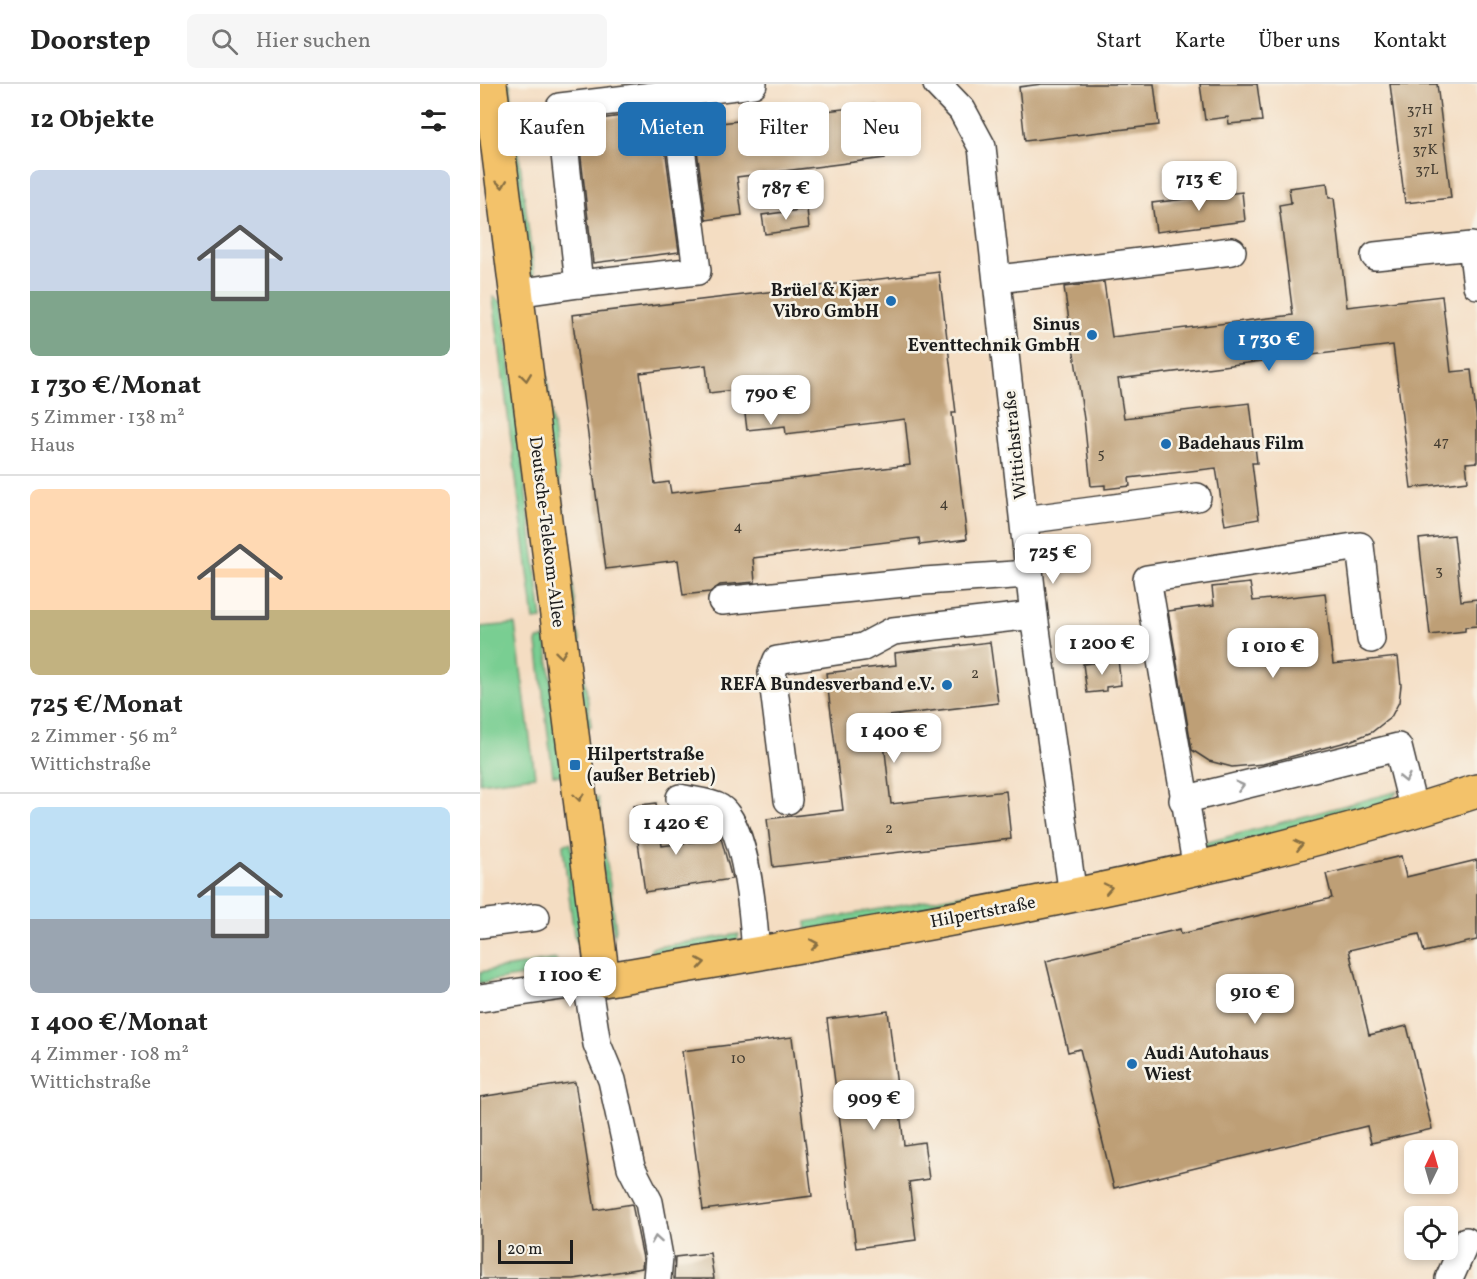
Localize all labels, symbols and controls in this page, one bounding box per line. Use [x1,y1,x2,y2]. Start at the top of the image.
search box [187,14,607,68]
text: Doorstep [30,22,151,61]
icon: search [208,25,241,58]
text: Hier suchen [256,26,371,57]
text: Start [1096,27,1142,56]
text: Karte [1175,27,1225,56]
text: Über uns [1258,27,1340,56]
text: Kontakt [1373,27,1447,56]
house number: 37H [1407,100,1433,121]
text: 12 Objekte [30,102,154,138]
chip: Kaufen [498,102,606,156]
chip: Mieten [618,102,726,156]
chip: Filter [738,102,829,156]
chip: Neu [841,102,921,156]
icon: filters [417,104,450,137]
house number: 37I [1413,120,1433,141]
house number: 37K [1412,140,1438,161]
house number: 37L [1415,160,1439,181]
pin: 713 € [1157,161,1241,212]
text: 713 € [1176,166,1222,194]
pin: 787 € [744,170,828,221]
text: 787 € [762,175,810,203]
one-way arrow [495,179,508,188]
icon: home [186,209,294,317]
place label: Brüel & Kjær Vibro GmbH [771,279,879,325]
marker: Brüel & Kjær Vibro GmbH [884,294,898,308]
place label: Sinus Eventtechnik GmbH [908,313,1080,359]
pin: 1 730 € [1214,321,1324,372]
text: 1 730 € [1238,326,1300,354]
marker: Sinus Eventtechnik GmbH [1085,328,1099,342]
text: 1 730 €/Monat [30,368,201,404]
one-way arrow [519,373,532,382]
pin: 790 € [729,375,813,426]
text: 790 € [745,380,797,408]
street label: Wittichstraße [998,390,1034,500]
text: 5 Zimmer · 138 m² [30,404,185,432]
text: Haus [30,432,75,460]
place label: Badehaus Film [1178,432,1304,457]
house number: 47 [1433,432,1449,453]
street label: Deutsche-Telekom-Allee [522,435,570,629]
marker: Badehaus Film [1159,437,1173,451]
house number: 5 [1097,444,1105,465]
house number: 4 [940,494,949,515]
house number: 4 [734,517,743,538]
icon: home [186,528,294,636]
pin: 725 € [1011,534,1095,585]
text: 725 € [1029,539,1077,567]
house number: 3 [1435,561,1443,582]
pin: 1 200 € [1047,625,1157,676]
pin: 1 010 € [1218,628,1328,679]
text: 1 200 € [1069,630,1135,658]
text: 1 010 € [1241,633,1305,661]
one-way arrow [554,649,567,659]
house number: 2 [971,664,979,685]
place label: REFA Bundesverband e.V. [720,673,935,698]
marker: REFA Bundesverband e.V. [940,678,954,692]
text: 725 €/Monat [30,687,183,723]
pin: 1 400 € [839,713,949,764]
text: 1 400 € [860,718,928,746]
text: 2 Zimmer · 56 m² [30,723,177,751]
place label: Hilpertstraße (außer Betrieb) [587,743,716,789]
text: Wittichstraße [30,751,151,779]
marker: Hilpertstraße (außer Betrieb) [568,758,582,772]
one-way arrow [1398,773,1411,783]
one-way arrow [1235,780,1245,793]
one-way arrow [572,793,584,802]
pin: 1 420 € [621,805,731,856]
text: 1 420 € [643,810,709,838]
house number: 2 [885,819,893,840]
one-way arrow [1293,839,1303,852]
icon: home [186,846,294,954]
one-way arrow [1103,882,1113,895]
street label: Hilpertstraße [928,891,1038,935]
one-way arrow [808,938,818,951]
pin: 1 100 € [515,957,625,1008]
one-way arrow [696,957,706,970]
text: 1 100 € [538,962,602,990]
pin: 910 € [1213,974,1297,1025]
text: 910 € [1230,979,1280,1007]
text: 1 400 €/Monat [30,1005,208,1041]
text: 4 Zimmer · 108 m² [30,1041,189,1069]
place label: Audi Autohaus Wiest [1144,1042,1269,1088]
house number: 10 [731,1049,745,1070]
marker: Audi Autohaus Wiest [1125,1057,1139,1071]
text: Wittichstraße [30,1069,151,1097]
pin: 909 € [832,1080,916,1131]
text: 909 € [847,1085,901,1113]
north arrow [1404,1140,1458,1194]
map controls [1404,1140,1458,1260]
button: locate [1404,1206,1458,1260]
one-way arrow [650,1236,662,1245]
scale bar [498,1237,573,1264]
text: 20 m [507,1239,542,1261]

